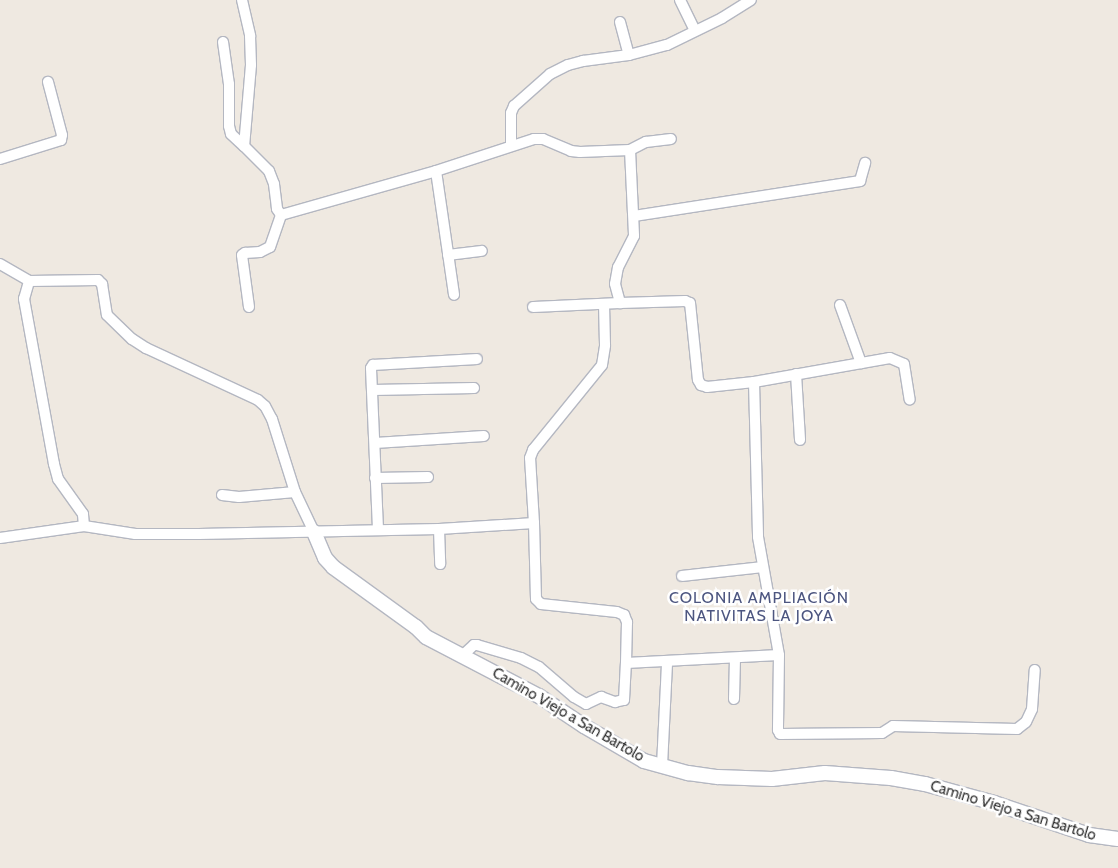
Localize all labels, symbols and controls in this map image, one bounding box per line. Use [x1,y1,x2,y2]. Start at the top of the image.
district label: COLONIA AMPLIACIÓN NATIVITAS LA JOYA [667,588,851,626]
street label: Camino Viejo a San Bartolo [489,664,647,766]
street label: Camino Viejo a San Bartolo [928,777,1098,845]

